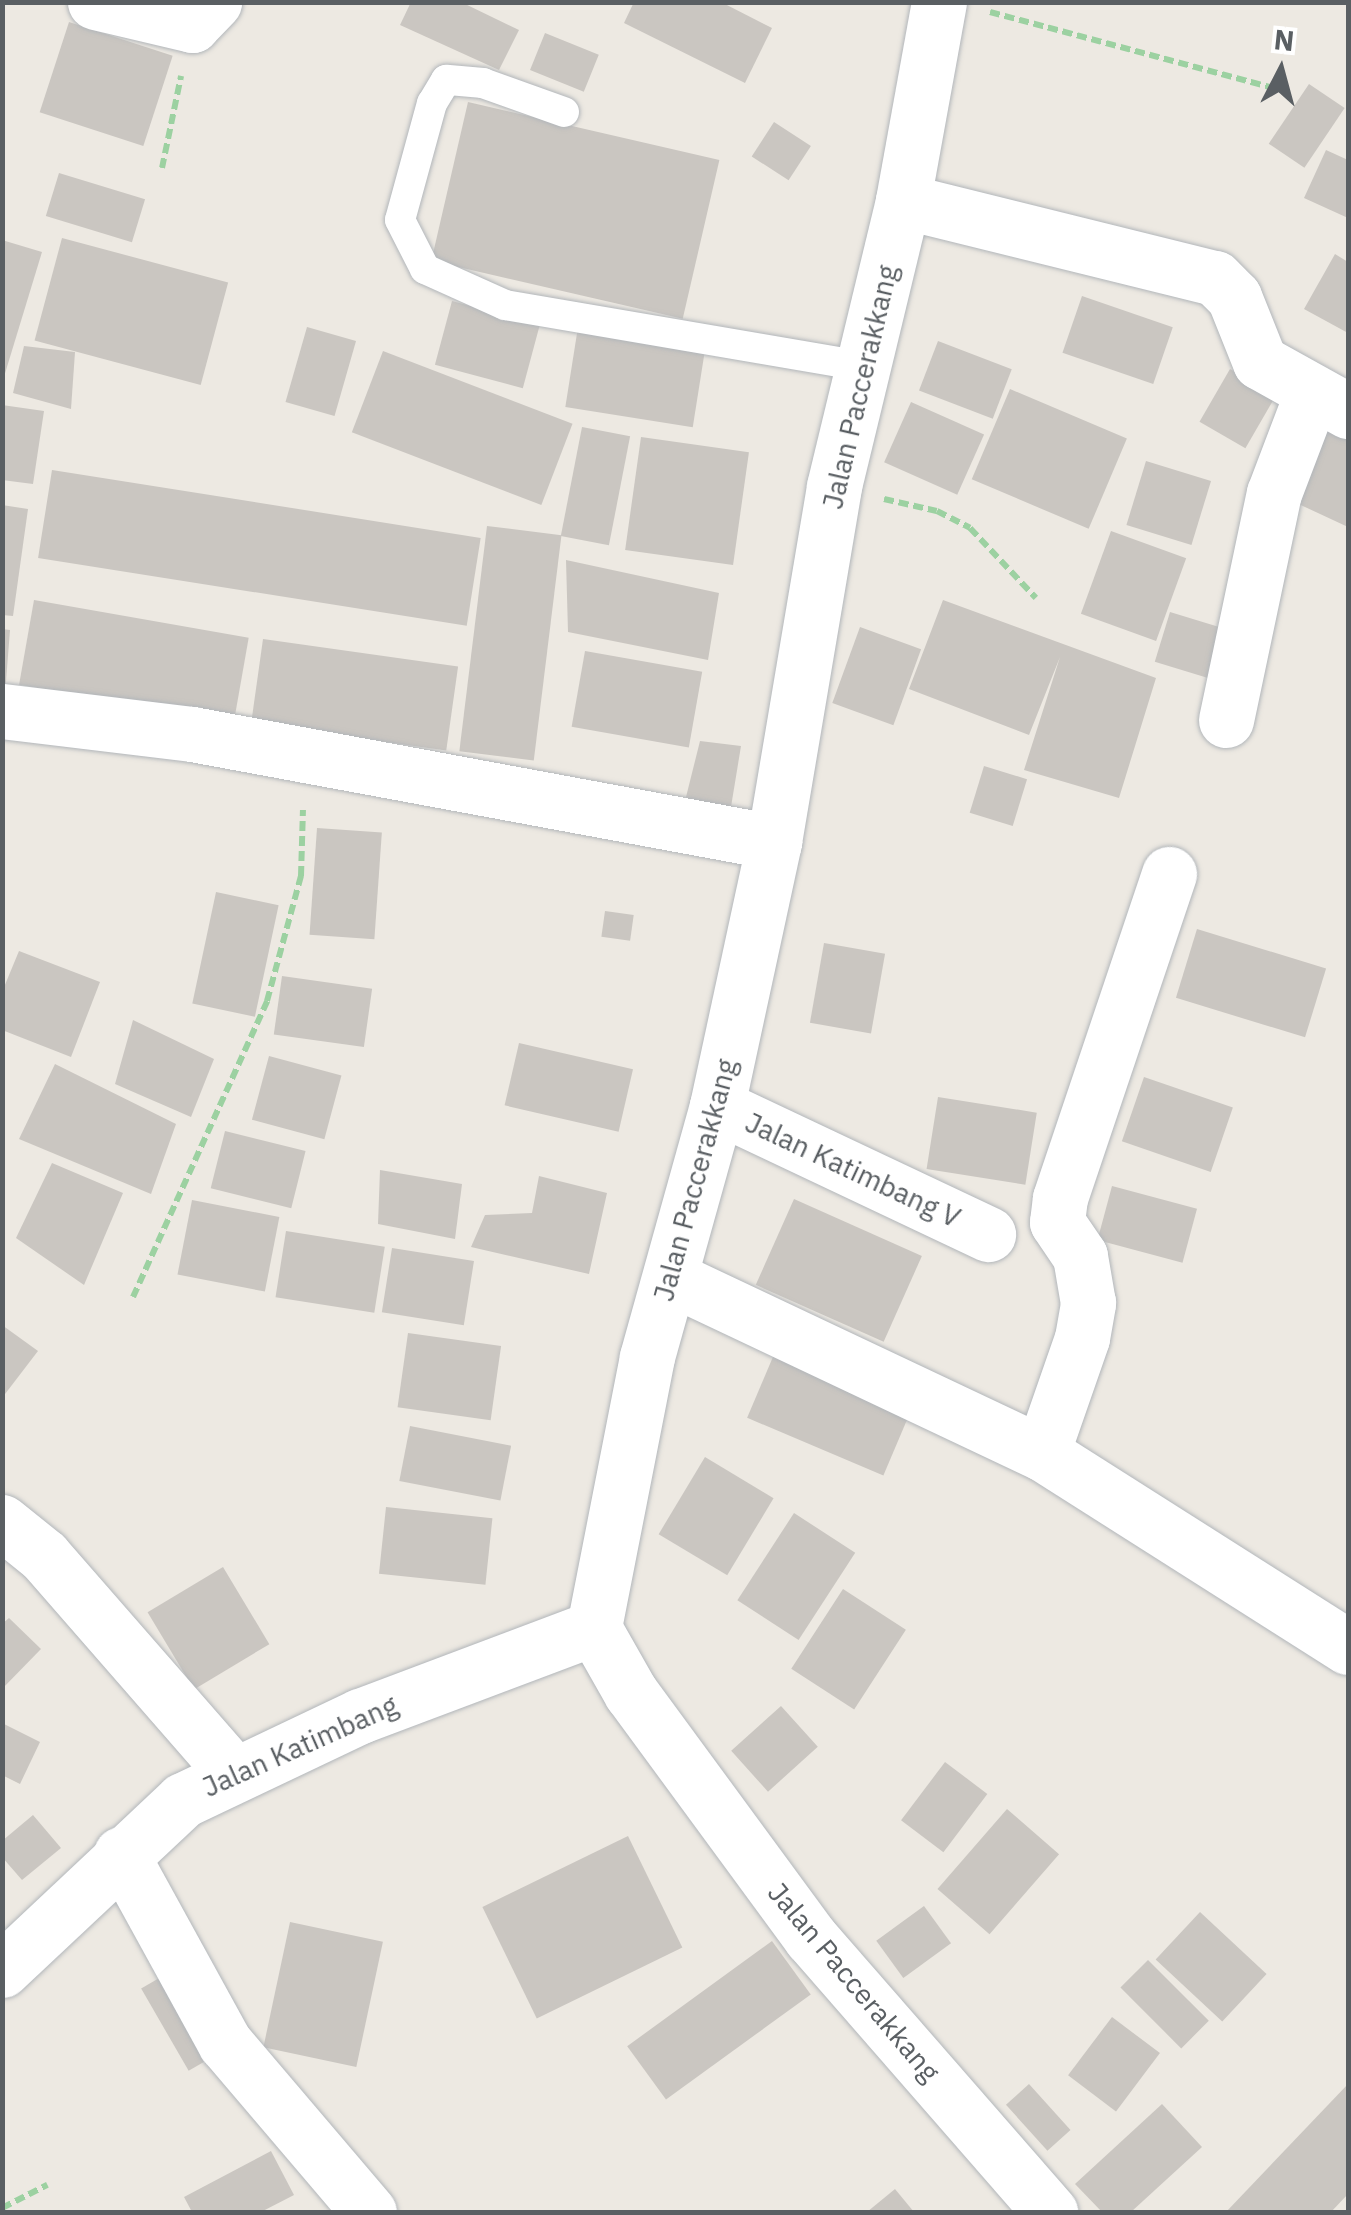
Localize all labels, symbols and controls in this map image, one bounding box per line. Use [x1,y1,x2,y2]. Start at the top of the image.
north arrow [1231,20,1331,120]
text: N [1272,20,1296,59]
street label: Jalan Paccerakkang [816,262,904,512]
street label: Jalan Paccerakkang [647,1055,743,1305]
street label: Jalan Katimbang V [740,1105,966,1235]
street label: Jalan Katimbang [197,1688,403,1804]
street label: Jalan Paccerakkang [761,1876,947,2088]

